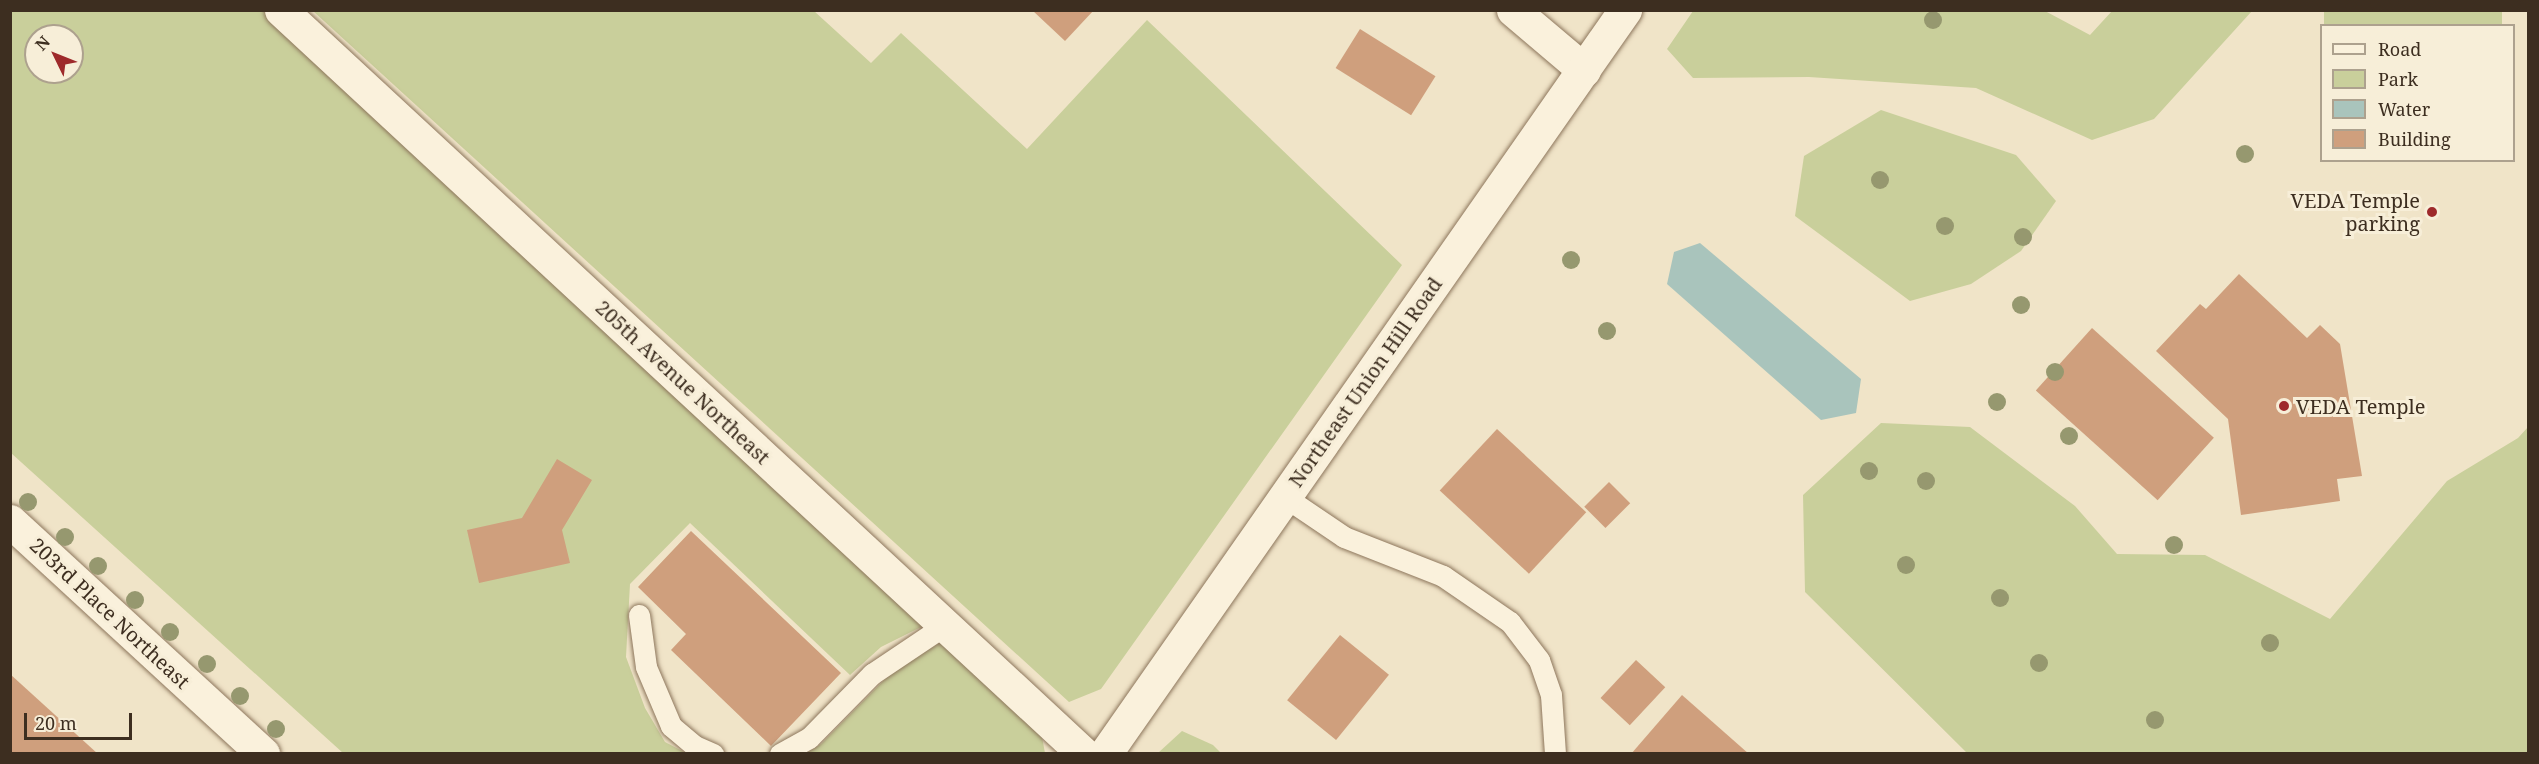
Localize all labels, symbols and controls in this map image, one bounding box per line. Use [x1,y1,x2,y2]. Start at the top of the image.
north arrow [24,24,84,84]
legend [2320,24,2515,162]
text: N [30,31,55,55]
text: Road [2378,37,2421,61]
text: Park [2378,67,2418,91]
text: Water [2378,97,2430,121]
text: Building [2378,127,2451,151]
place label: VEDA Temple parking [2291,189,2420,236]
marker: VEDA Temple parking [2425,205,2439,219]
street label: Northeast Union Hill Road [1283,273,1447,491]
street label: 205th Avenue Northeast [591,295,775,469]
place label: VEDA Temple [2296,394,2425,418]
marker: VEDA Temple [2277,399,2291,413]
street label: 203rd Place Northeast [25,533,195,693]
scale bar [27,701,135,739]
text: 20 m [35,711,77,735]

